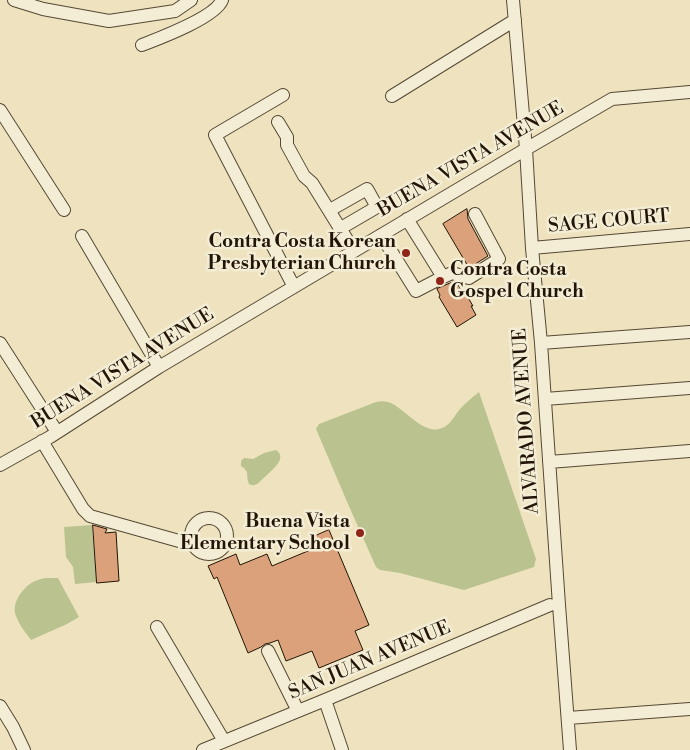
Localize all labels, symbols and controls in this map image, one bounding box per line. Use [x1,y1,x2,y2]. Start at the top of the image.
street label: BUENA VISTA AVENUE [374,97,568,223]
street label: SAGE COURT [547,205,671,239]
place label: Contra Costa Korean Presbyterian Church [207,231,396,275]
marker: Contra Costa Korean Presbyterian Church [400,247,412,259]
place label: Contra Costa Gospel Church [450,259,584,303]
marker: Contra Costa Gospel Church [434,275,446,287]
street label: BUENA VISTA AVENUE [27,303,219,435]
street label: ALVARADO AVENUE [509,327,545,515]
place label: Buena Vista Elementary School [180,511,350,555]
marker: Buena Vista Elementary School [354,527,366,539]
street label: SAN JUAN AVENUE [286,617,454,705]

